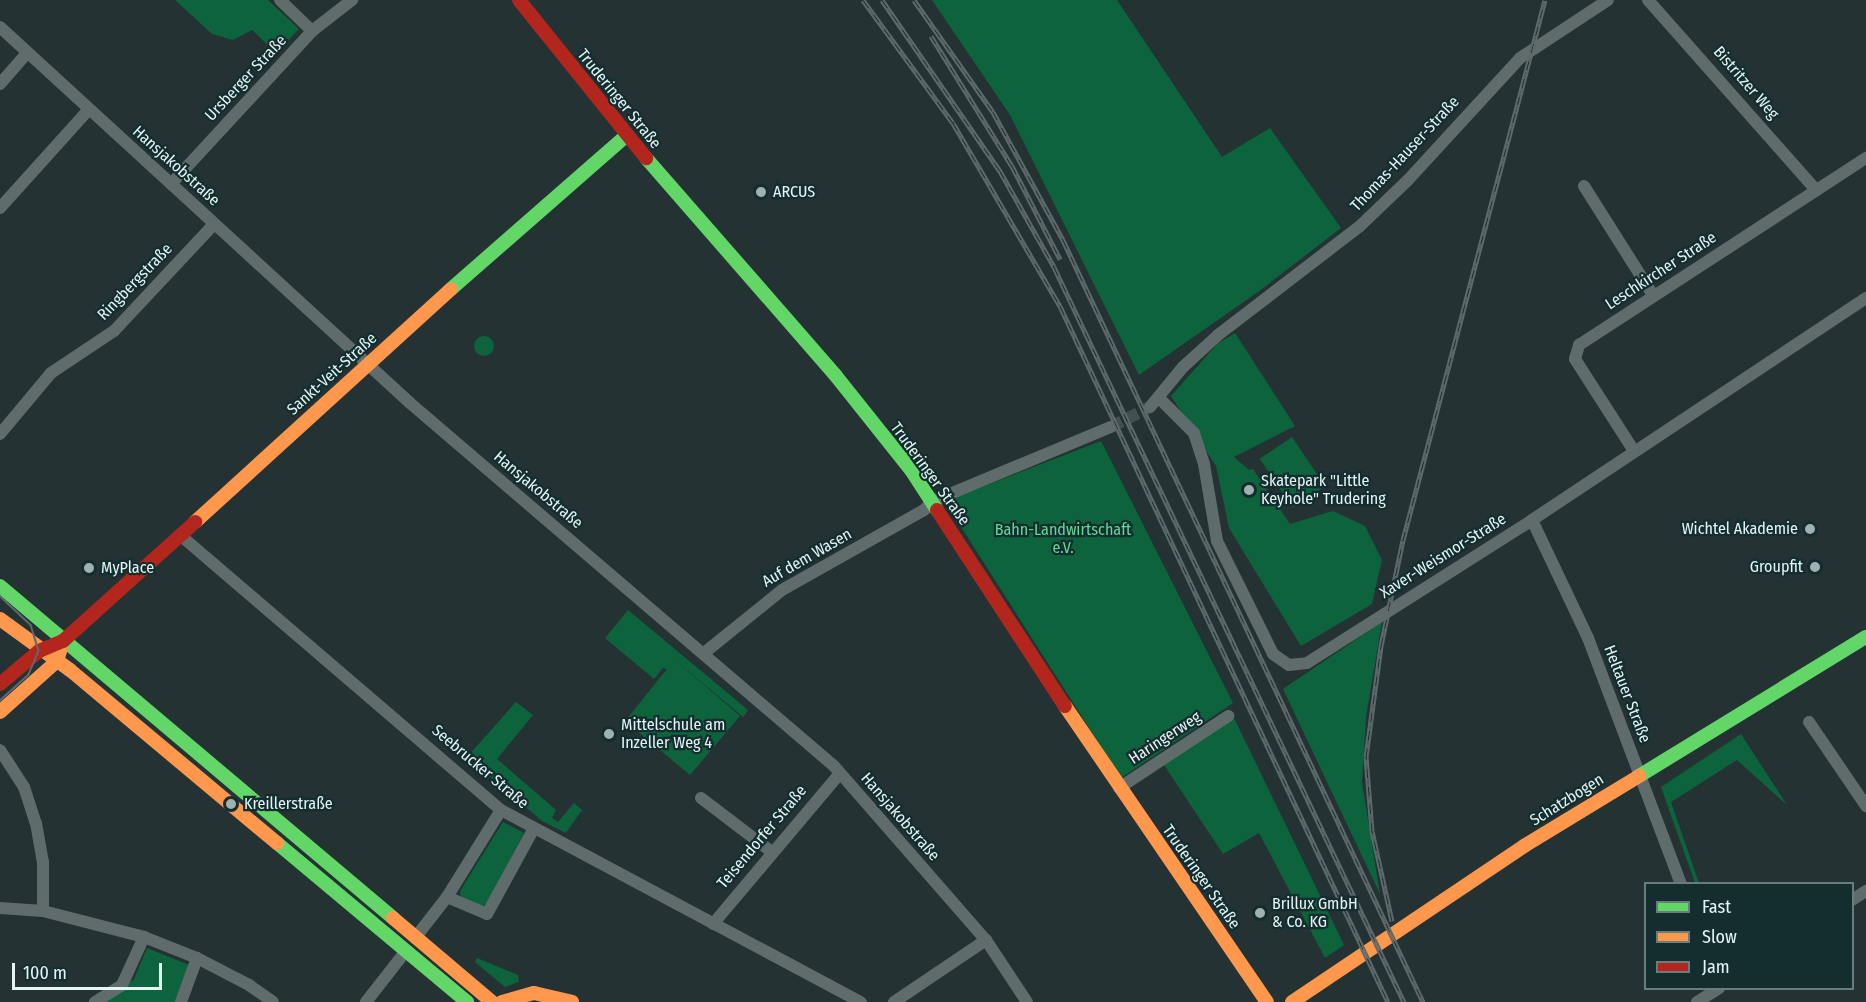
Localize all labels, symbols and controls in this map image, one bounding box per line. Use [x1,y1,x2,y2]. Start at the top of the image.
street label: Ursberger Straße [201,31,291,125]
street label: Bistritzer Weg [1709,43,1783,123]
street label: Truderinger Straße [573,45,665,153]
street label: Thomas-Hauser-Straße [1347,92,1463,216]
street label: Hansjakobstraße [129,122,223,210]
place label: ARCUS [773,182,815,202]
marker: ARCUS [754,185,768,199]
street label: Leschkircher Straße [1602,228,1720,314]
street label: Ringbergstraße [94,240,176,324]
street label: Sankt-Veit-Straße [283,329,381,419]
street label: Truderinger Straße [886,419,974,529]
street label: Hansjakobstraße [490,447,586,533]
place label: Skatepark "Little Keyhole" Trudering [1261,471,1386,509]
marker: Skatepark "Little Keyhole" Trudering [1242,483,1256,497]
street label: Xaver-Weismor-Straße [1376,509,1510,603]
place label: Wichtel Akademie [1682,519,1798,539]
park label: Bahn-Landwirtschaft e.V. [995,520,1131,558]
marker: Wichtel Akademie [1803,522,1817,536]
street label: Auf dem Wasen [759,525,855,591]
place label: Groupfit [1750,557,1803,577]
place label: MyPlace [101,558,154,578]
marker: Groupfit [1808,560,1822,574]
marker: MyPlace [82,561,96,575]
street label: Heltauer Straße [1600,642,1654,746]
street label: Haringerweg [1125,708,1205,768]
place label: Mittelschule am Inzeller Weg 4 [621,715,725,753]
street label: Seebrucker Straße [428,721,532,813]
marker: Mittelschule am Inzeller Weg 4 [602,727,616,741]
street label: Hansjakobstraße [857,769,943,865]
street label: Schatzbogen [1527,770,1607,830]
street label: Teisendorfer Straße [713,782,811,892]
place label: Kreillerstraße [244,794,333,814]
marker: Kreillerstraße [222,795,240,813]
street label: Truderinger Straße [1158,821,1244,933]
legend [1644,882,1854,990]
place label: Brillux GmbH & Co. KG [1272,894,1358,932]
text: Fast [1702,896,1731,918]
marker: Brillux GmbH & Co. KG [1253,906,1267,920]
text: Slow [1702,926,1737,948]
scale bar [15,951,165,989]
text: Jam [1702,956,1730,978]
text: 100 m [23,962,67,984]

